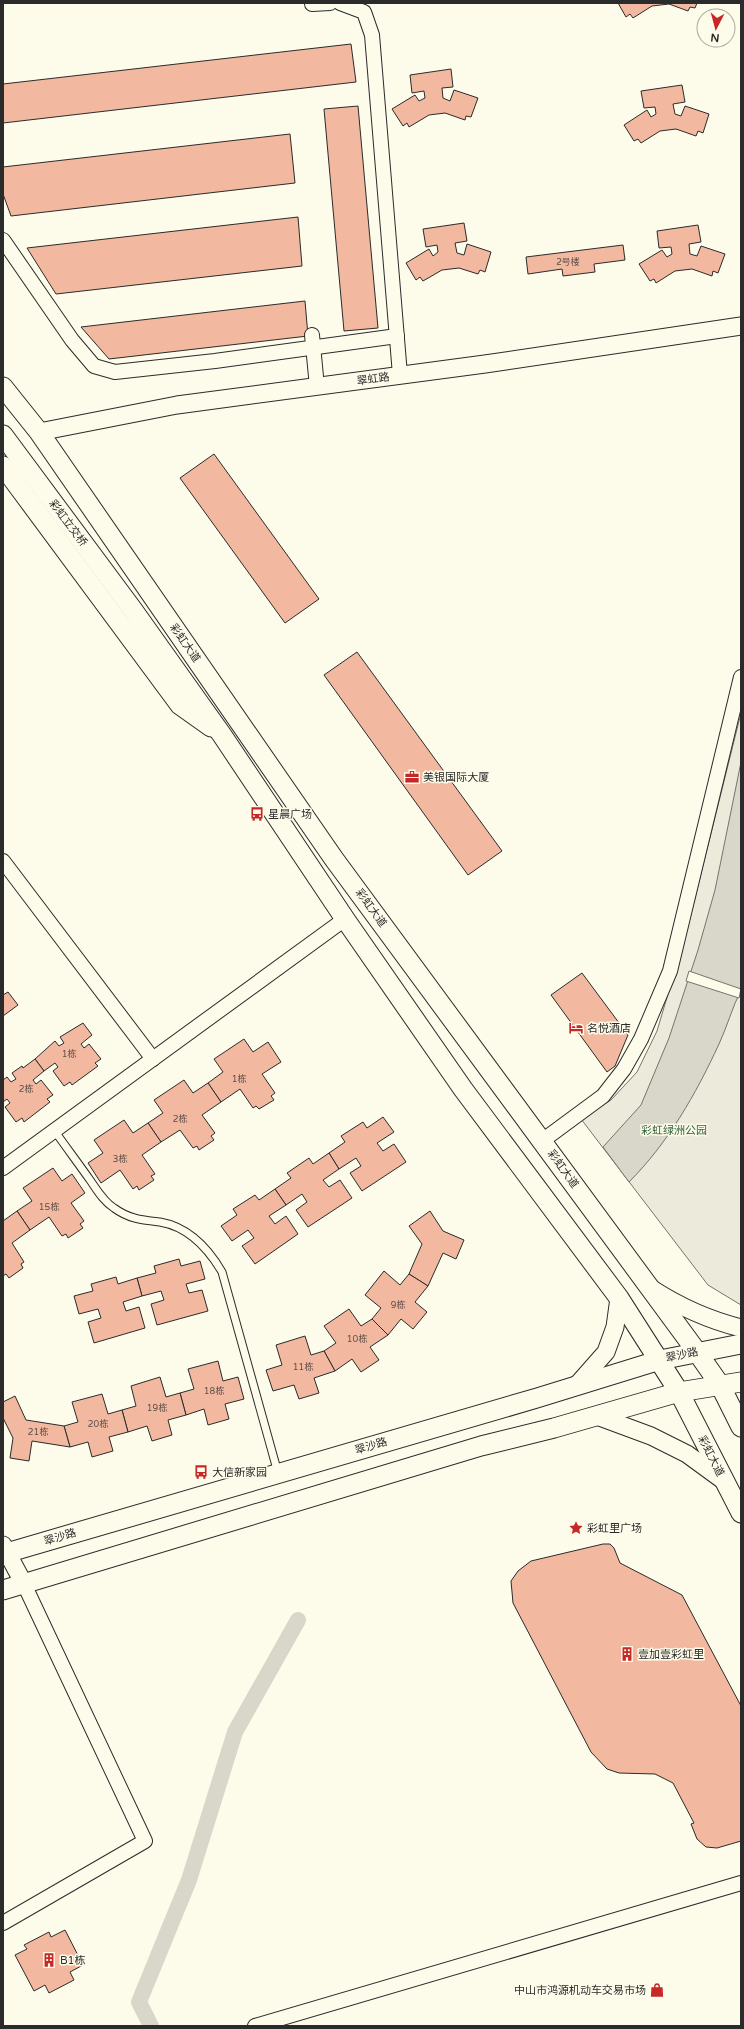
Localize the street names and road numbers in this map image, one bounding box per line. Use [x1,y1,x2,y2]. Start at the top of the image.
street label: 翠虹路 [356,370,390,388]
street label: 彩虹立交桥 [46,497,90,549]
street label: 彩虹大道 [167,621,203,665]
street label: 彩虹大道 [353,886,389,930]
street label: 彩虹大道 [545,1147,581,1191]
street label: 翠沙路 [665,1345,699,1365]
street label: 彩虹大道 [695,1433,727,1479]
street label: 翠沙路 [353,1435,389,1457]
street label: 翠沙路 [42,1526,78,1548]

